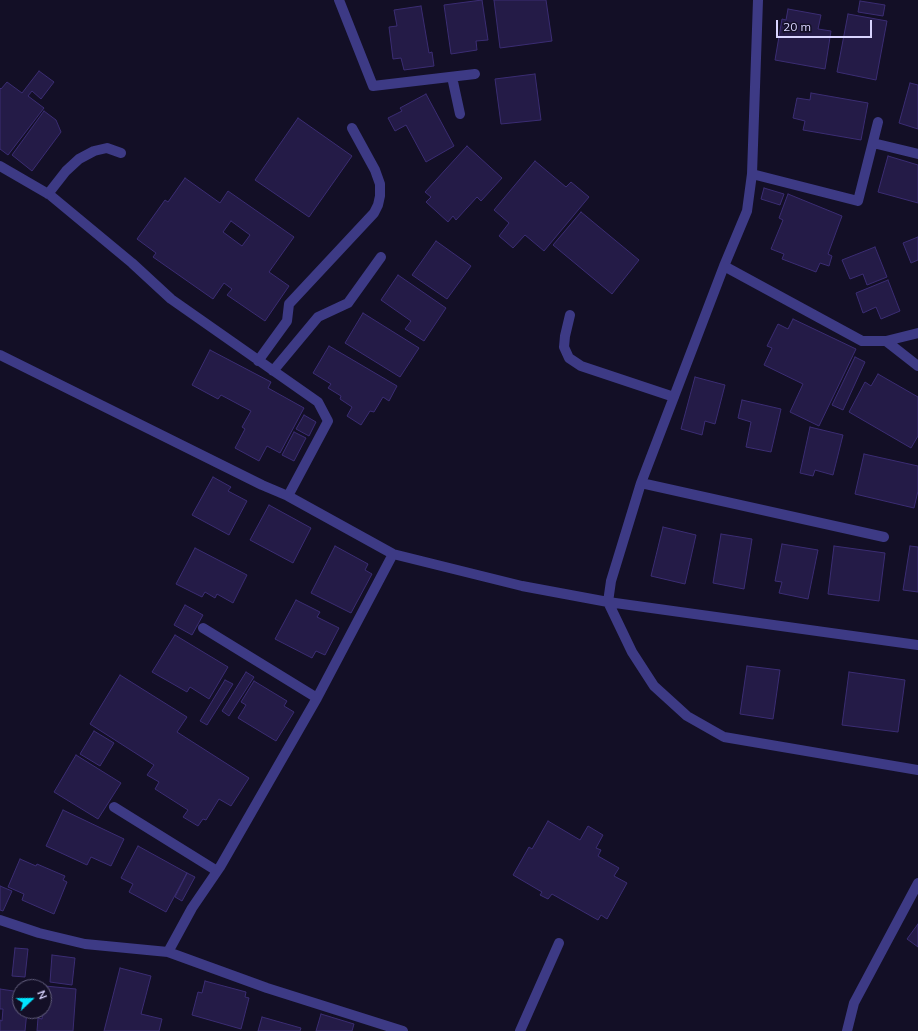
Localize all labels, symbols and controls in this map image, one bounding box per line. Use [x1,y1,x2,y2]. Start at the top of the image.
scale bar [778,12,874,38]
text: 20 m [783,19,811,34]
north arrow [12,979,52,1019]
text: N [34,988,50,1001]

